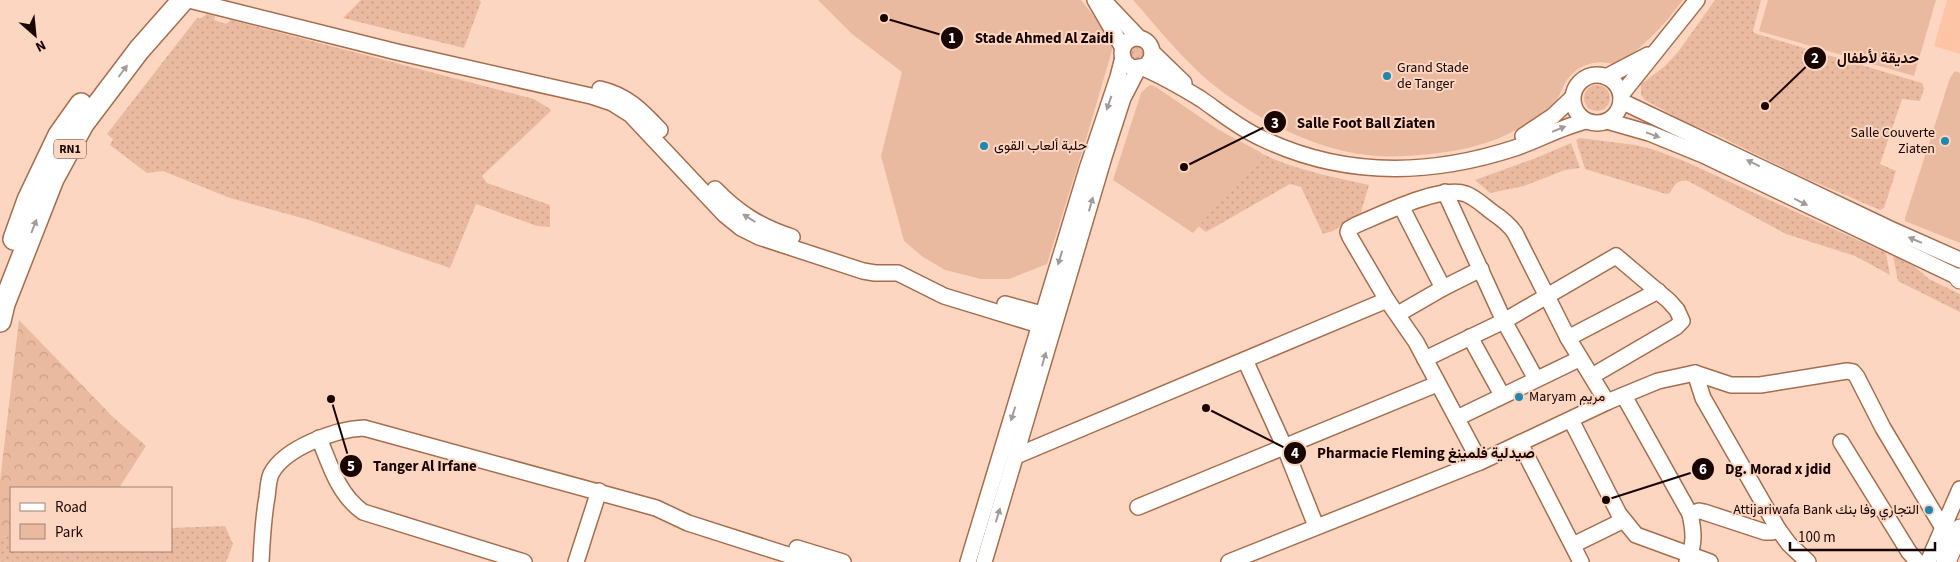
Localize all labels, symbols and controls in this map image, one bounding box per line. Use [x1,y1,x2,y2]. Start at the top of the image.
north arrow [10,10,60,60]
callout: Stade Ahmed Al Zaidi [939,23,1123,53]
text: 1 [948,28,956,49]
text: Stade Ahmed Al Zaidi [975,28,1113,49]
text: N [32,35,49,57]
callout: حديقة لأطفال [1802,43,1929,73]
text: 2 [1811,48,1819,69]
text: حديقة لأطفال [1837,48,1919,69]
place label: Grand Stade de Tanger [1397,58,1469,94]
one-way arrow [118,64,128,78]
marker: Grand Stade de Tanger [1381,70,1393,82]
one-way arrow [1105,96,1112,111]
callout: Salle Foot Ball Ziaten [1262,107,1446,137]
text: 3 [1271,113,1279,134]
text: Salle Foot Ball Ziaten [1297,113,1435,134]
place label: Salle Couverte Ziaten [1851,123,1935,159]
one-way arrow [1552,125,1566,133]
one-way arrow [1646,132,1661,139]
marker: Salle Couverte Ziaten [1939,135,1951,147]
place label: حلبة ألعاب القوى [994,136,1087,156]
road number: RN1 [54,140,86,158]
marker: حلبة ألعاب القوى [978,140,990,152]
one-way arrow [1746,158,1760,166]
one-way arrow [1087,196,1095,212]
one-way arrow [1794,198,1808,206]
one-way arrow [742,214,755,223]
one-way arrow [30,218,38,233]
one-way arrow [1907,236,1922,244]
one-way arrow [1055,251,1063,266]
one-way arrow [1040,352,1048,367]
place label: Maryam مريم [1529,387,1605,407]
marker: Maryam مريم [1513,391,1525,403]
one-way arrow [1008,407,1016,422]
callout: Pharmacie Fleming صيدلية فلمينغ [1282,438,1545,468]
text: 4 [1291,443,1299,464]
text: Pharmacie Fleming صيدلية فلمينغ [1317,443,1535,464]
callout: Tanger Al Irfane [338,451,487,481]
callout: Dg. Morad x jdid [1690,454,1841,484]
text: 5 [347,456,355,477]
text: Tanger Al Irfane [373,456,477,477]
text: 6 [1699,459,1707,480]
text: Dg. Morad x jdid [1725,459,1831,480]
legend [10,487,172,552]
text: Road [55,497,87,518]
place label: Attijariwafa Bank التجاري وفا بنك [1733,500,1919,521]
marker: Attijariwafa Bank التجاري وفا بنك [1923,504,1935,516]
one-way arrow [994,508,1002,523]
scale bar [1790,520,1935,552]
text: Park [55,522,84,543]
text: 100 m [1798,527,1836,548]

